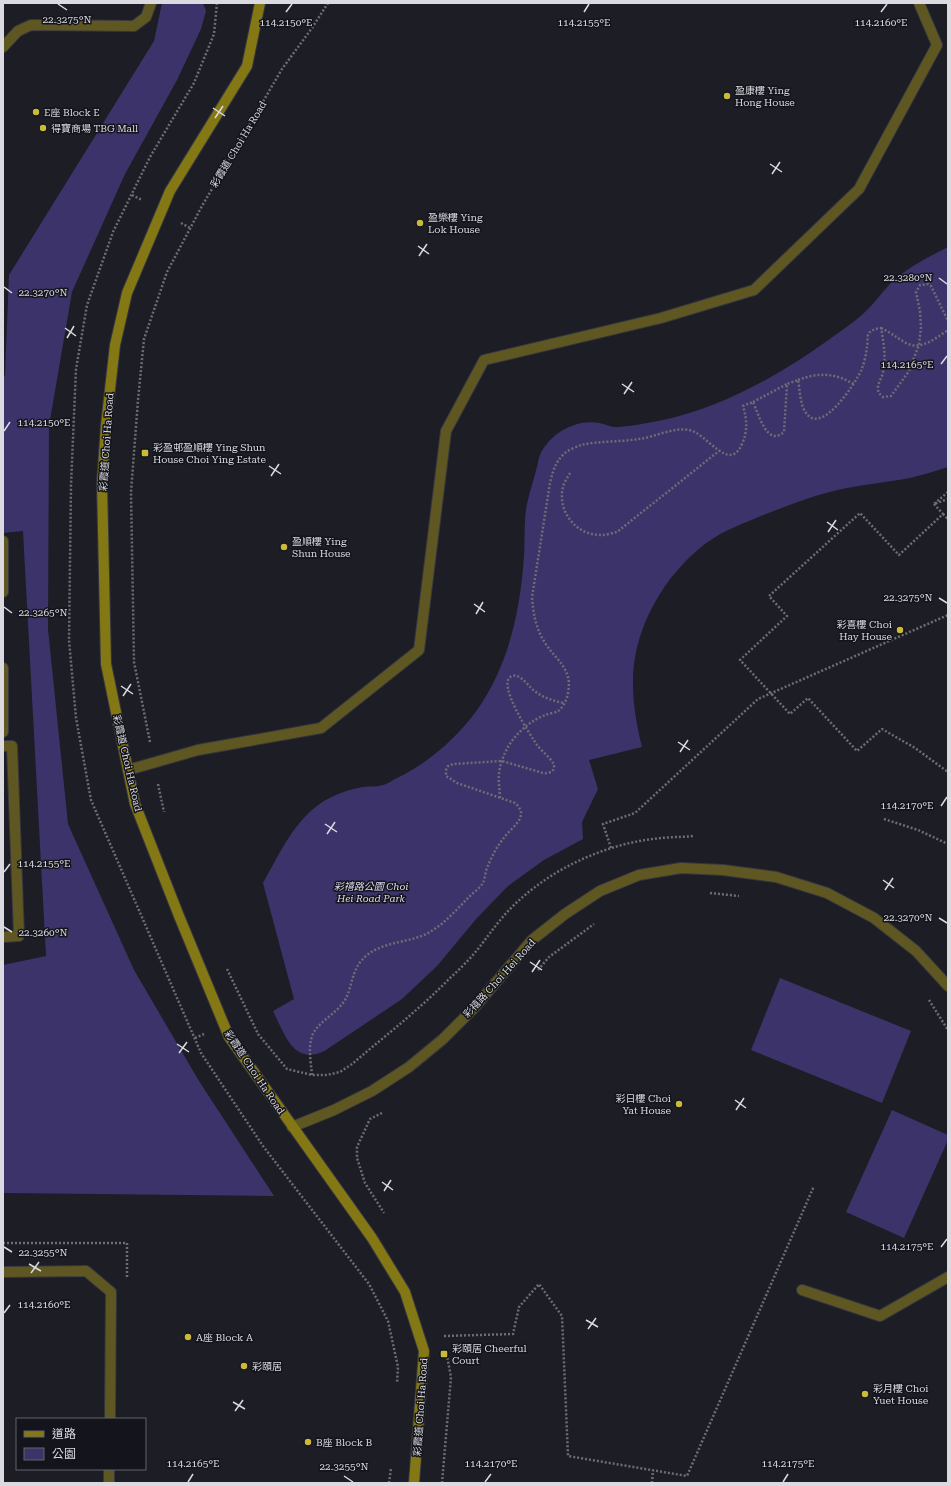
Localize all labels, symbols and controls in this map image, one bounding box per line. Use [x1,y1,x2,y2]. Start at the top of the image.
text: 22.3275°N [42,14,92,25]
text: 114.2150°E [259,17,313,28]
text: 114.2155°E [557,17,611,28]
text: 114.2160°E [854,17,908,28]
place label: 盈康樓 Ying Hong House [735,85,795,108]
marker: 盈康樓 Ying Hong House [722,91,732,101]
street label: 彩霞道 Choi Ha Road [208,99,269,189]
marker: E座 Block E [31,107,41,117]
place label: E座 Block E [44,107,100,118]
marker: 得寶商場 TBG Mall [38,123,48,133]
place label: 得寶商場 TBG Mall [51,123,138,134]
place label: 盈樂樓 Ying Lok House [428,212,483,235]
marker: 盈樂樓 Ying Lok House [415,218,425,228]
text: 22.3280°N [883,272,933,283]
text: 22.3270°N [18,287,68,298]
text: 114.2165°E [880,359,934,370]
street label: 彩霞道 Choi Ha Road [98,392,115,492]
text: 114.2150°E [17,417,71,428]
place label: 彩盈邨盈順樓 Ying Shun House Choi Ying Estate [153,442,266,465]
marker: 彩盈邨盈順樓 Ying Shun House Choi Ying Estate [140,448,150,458]
place label: 盈順樓 Ying Shun House [292,536,351,559]
marker: 盈順樓 Ying Shun House [279,542,289,552]
text: 22.3275°N [883,592,933,603]
text: 22.3265°N [18,607,68,618]
place label: 彩喜樓 Choi Hay House [837,619,893,642]
marker: 彩喜樓 Choi Hay House [895,625,905,635]
street label: 彩霞道 Choi Ha Road [111,714,144,813]
text: 114.2170°E [880,800,934,811]
text: 114.2155°E [17,858,71,869]
park label: 彩禧路公園 Choi Hei Road Park [334,881,408,904]
text: 22.3270°N [883,912,933,923]
text: 22.3260°N [18,927,68,938]
street label: 彩禧路 Choi Hei Road [461,936,538,1020]
street label: 彩霞道 Choi Ha Road [222,1028,287,1117]
place label: 彩日樓 Choi Yat House [616,1093,672,1116]
marker: 彩日樓 Choi Yat House [674,1099,684,1109]
text: 114.2175°E [880,1241,934,1252]
text: 22.3255°N [18,1247,68,1258]
text: 114.2160°E [17,1299,71,1310]
marker: A座 Block A [183,1332,193,1342]
place label: A座 Block A [196,1332,253,1343]
place label: 彩頤居 Cheerful Court [452,1343,527,1366]
marker: 彩頤居 Cheerful Court [439,1349,449,1359]
street label: 彩霞道 Choi Ha Road [412,1357,429,1457]
marker: 彩頤居 [239,1361,249,1371]
place label: 彩頤居 [252,1361,282,1372]
place label: 彩月樓 Choi Yuet House [873,1383,929,1406]
marker: 彩月樓 Choi Yuet House [860,1389,870,1399]
legend [16,1418,146,1470]
text: 道路 [52,1427,76,1441]
marker: B座 Block B [303,1437,313,1447]
place label: B座 Block B [316,1437,373,1448]
text: 公園 [52,1447,76,1461]
text: 114.2165°E [166,1458,220,1469]
text: 114.2170°E [464,1458,518,1469]
text: 114.2175°E [761,1458,815,1469]
text: 22.3255°N [319,1461,369,1472]

